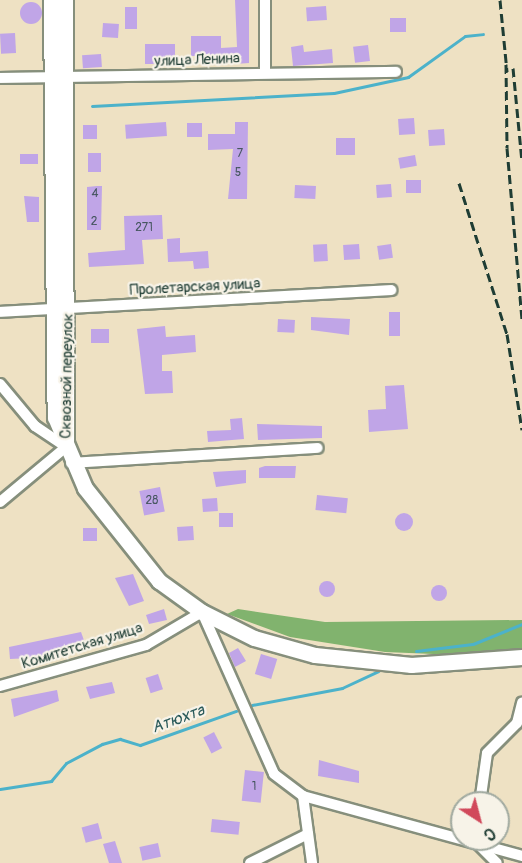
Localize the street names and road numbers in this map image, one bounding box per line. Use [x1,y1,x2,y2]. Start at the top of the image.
street label: улица Ленина [154,50,240,70]
street label: Пролетарская улица [129,275,261,299]
street label: Сквозной переулок [57,313,77,439]
street label: Комитетская улица [19,619,145,673]

